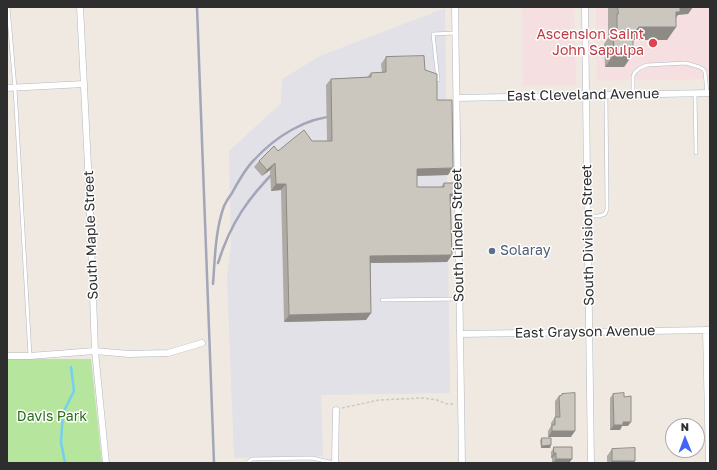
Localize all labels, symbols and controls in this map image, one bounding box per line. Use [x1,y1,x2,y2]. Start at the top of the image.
place label: Ascension Saint John Sapulpa [537,27,644,60]
marker: Ascension Saint John Sapulpa [647,37,659,49]
street label: East Cleveland Avenue [506,85,660,105]
street label: South Division Street [578,164,598,306]
street label: South Linden Street [448,168,468,302]
street label: South Maple Street [80,170,102,300]
place label: Solaray [500,243,551,259]
marker: Solaray [487,246,497,256]
street label: East Grayson Avenue [514,322,656,342]
park label: Davis Park [17,409,87,425]
north arrow [665,418,705,458]
text: N [680,420,689,433]

